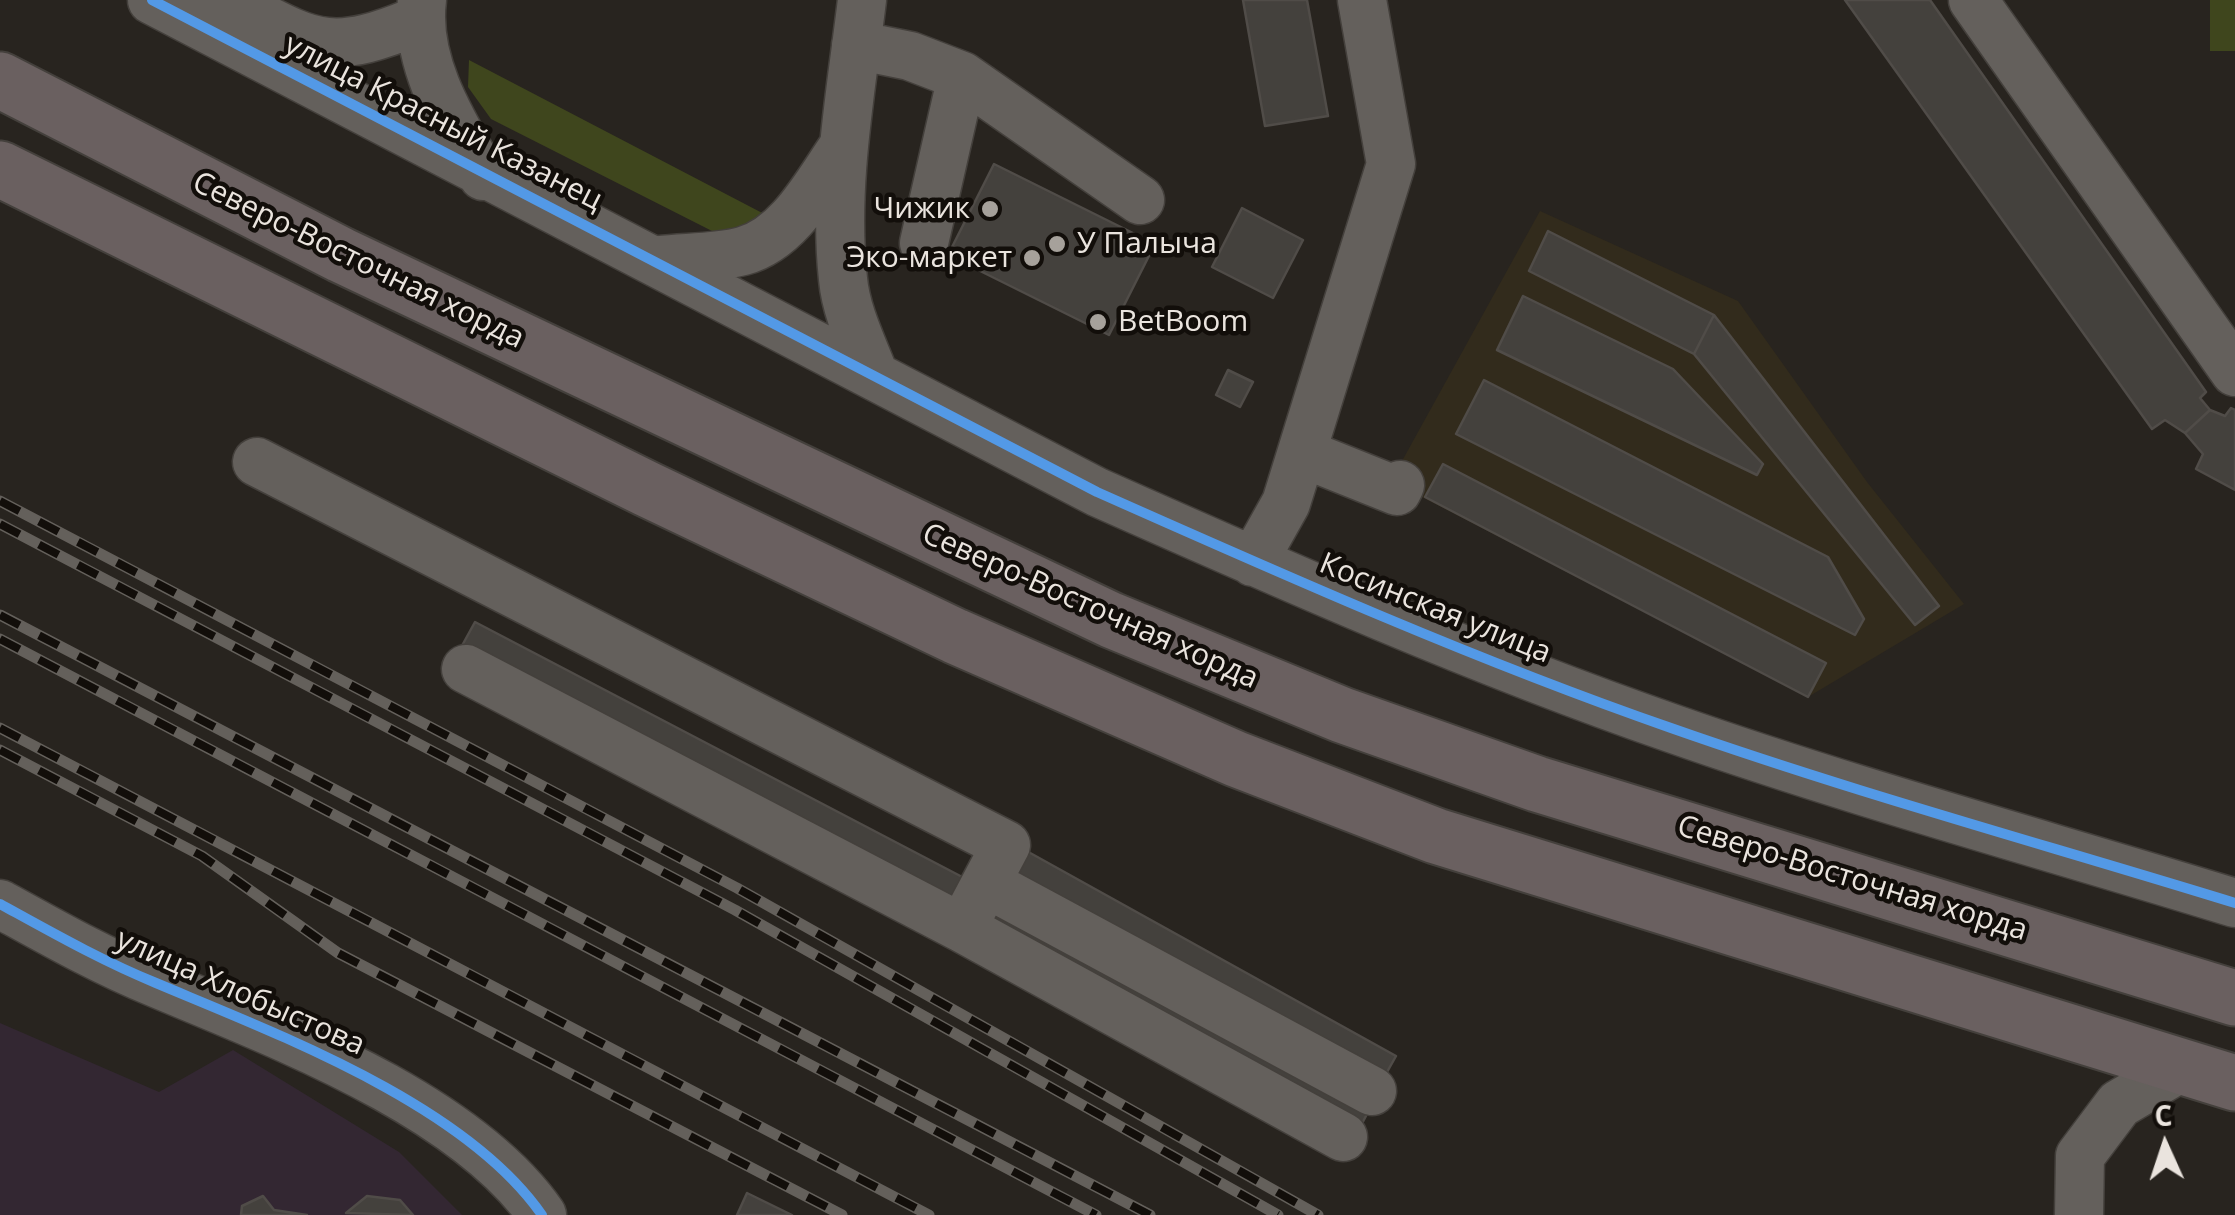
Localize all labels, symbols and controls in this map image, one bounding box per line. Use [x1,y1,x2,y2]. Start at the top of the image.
street label: улица Красный Казанец [278,27,608,219]
street label: Северо-Восточная хорда [186,165,530,357]
place label: Чижик [874,191,970,227]
marker: Чижик [979,198,1001,220]
place label: У Палыча [1077,226,1217,262]
marker: У Палыча [1046,233,1068,255]
place label: Эко-маркет [846,240,1012,276]
marker: Эко-маркет [1021,247,1043,269]
place label: BetBoom [1118,304,1248,340]
marker: BetBoom [1087,311,1109,333]
street label: Северо-Восточная хорда [916,517,1264,697]
street label: Косинская улица [1314,546,1556,672]
street label: Северо-Восточная хорда [1673,809,2031,949]
street label: улица Хлобыстова [110,922,370,1064]
north arrow [2115,1095,2215,1195]
text: С [2154,1096,2173,1134]

